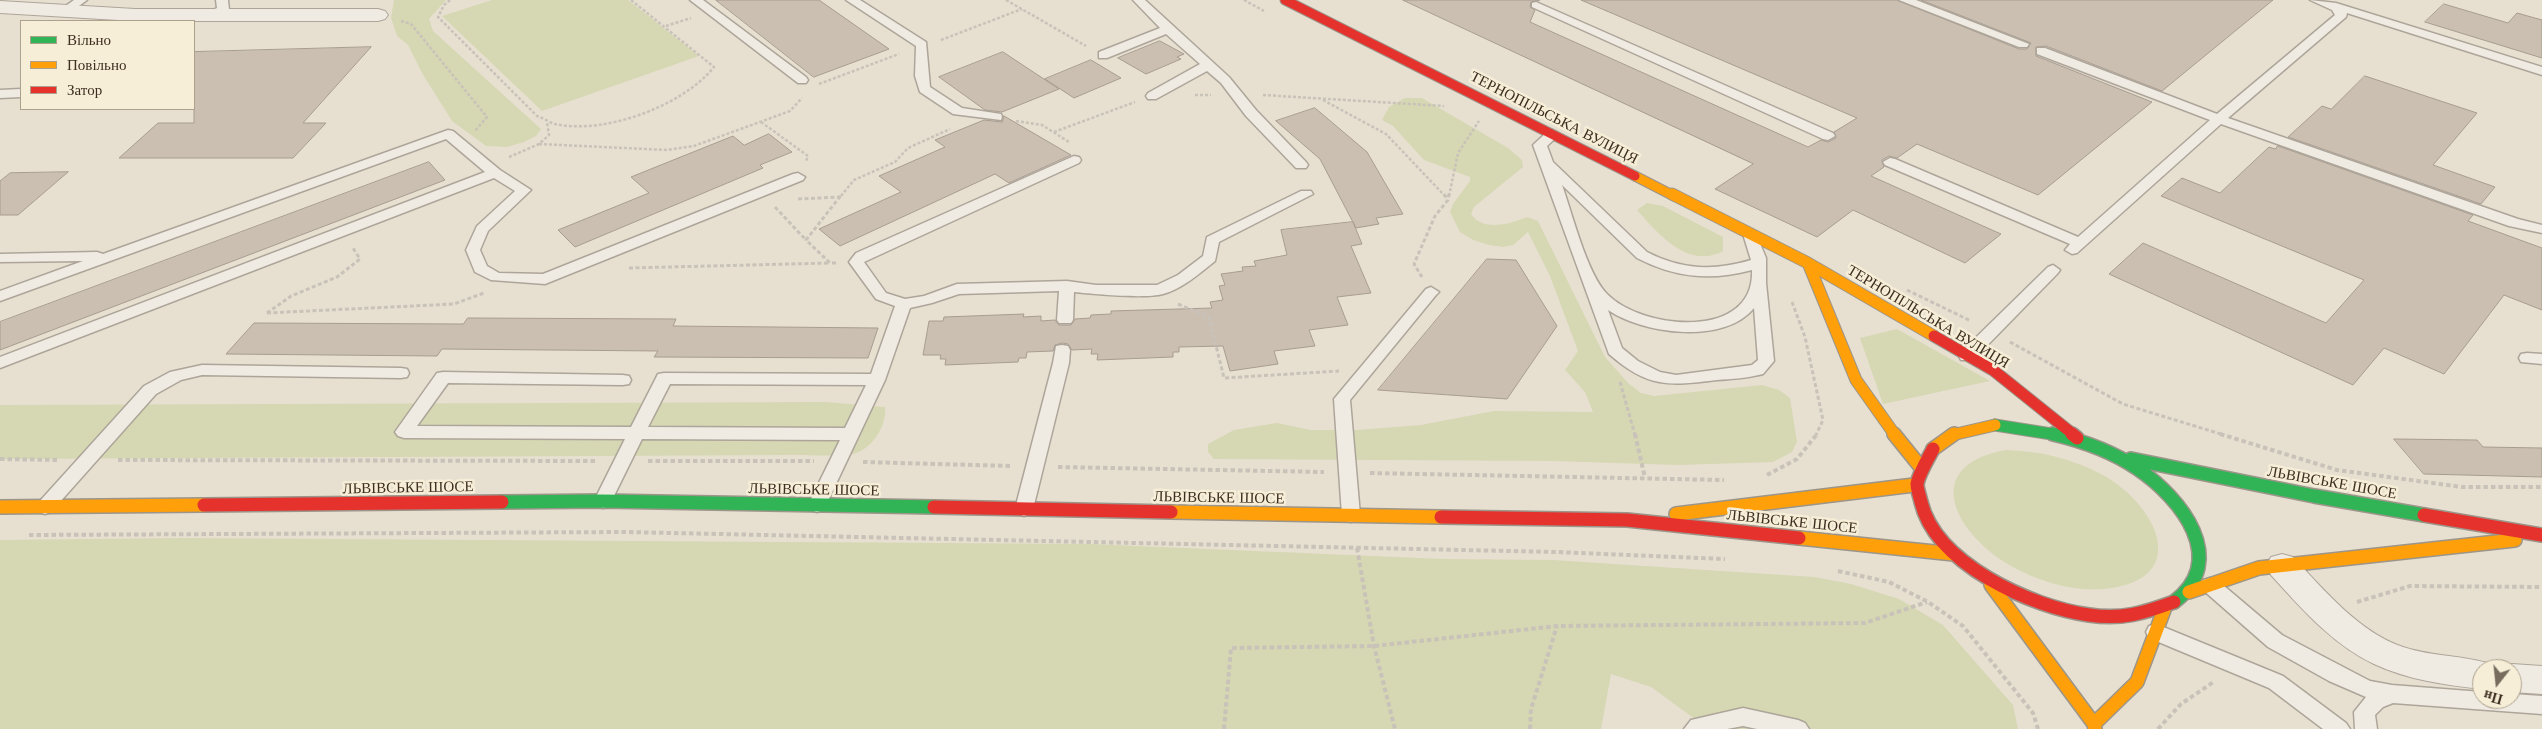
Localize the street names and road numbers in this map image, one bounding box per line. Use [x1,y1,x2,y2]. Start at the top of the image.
street label: ТЕРНОПІЛЬСЬКА ВУЛИЦЯ [1467,68,1641,168]
street label: ТЕРНОПІЛЬСЬКА ВУЛИЦЯ [1844,261,2012,373]
street label: ЛЬВІВСЬКЕ ШОСЕ [2266,463,2398,503]
street label: ЛЬВІВСЬКЕ ШОСЕ [342,478,474,498]
street label: ЛЬВІВСЬКЕ ШОСЕ [748,480,880,500]
street label: ЛЬВІВСЬКЕ ШОСЕ [1153,488,1285,508]
street label: ЛЬВІВСЬКЕ ШОСЕ [1726,506,1858,538]

